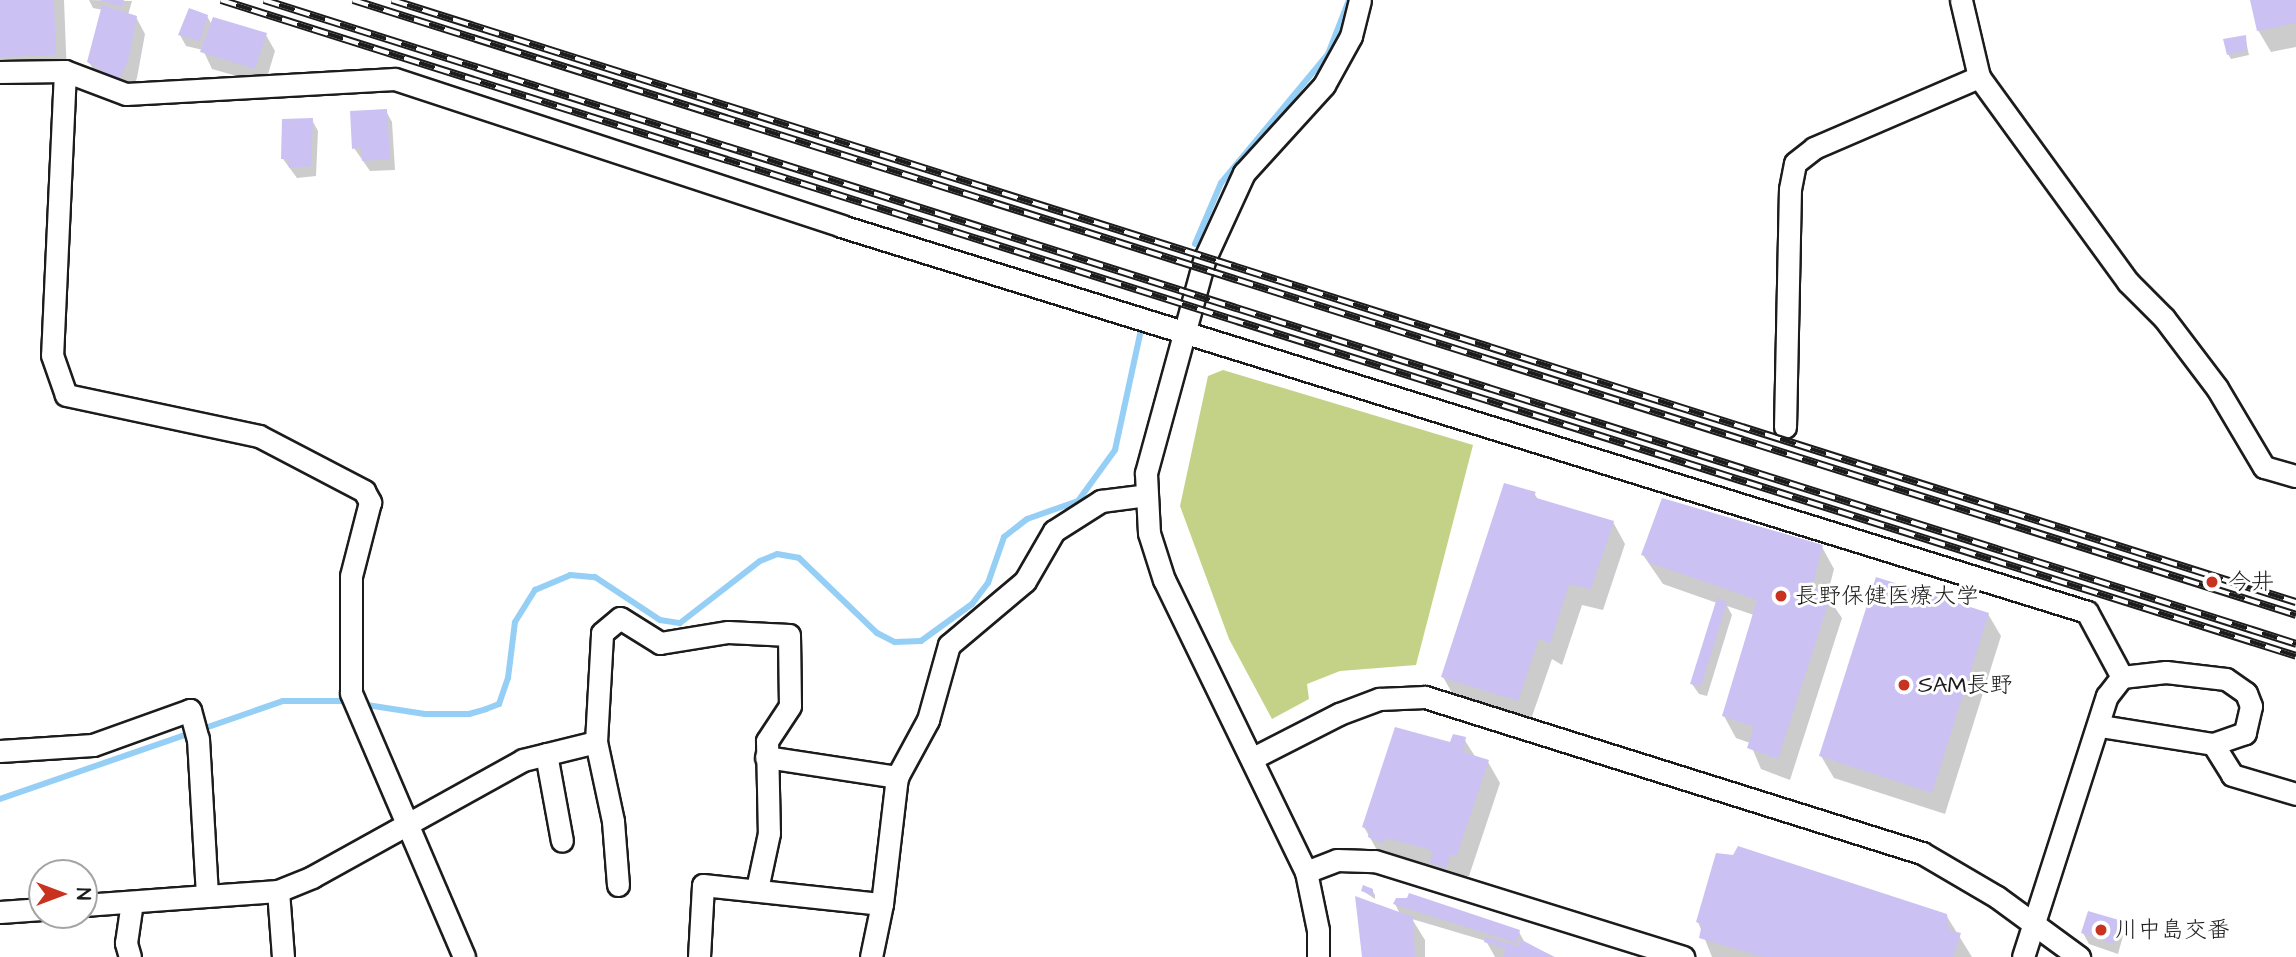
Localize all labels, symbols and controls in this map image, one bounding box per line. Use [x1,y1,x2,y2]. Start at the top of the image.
place label: 今井 [2228,568,2274,596]
marker: 今井 [2202,572,2222,592]
place label: 長野保健医療大学 [1795,582,1979,610]
marker: 長野保健医療大学 [1773,588,1789,604]
place label: SAM長野 [1918,671,2013,699]
marker: SAM長野 [1896,677,1912,693]
north arrow [28,859,98,929]
text: N [69,888,96,900]
place label: 川中島交番 [2115,916,2230,944]
marker: 川中島交番 [2093,922,2109,938]

